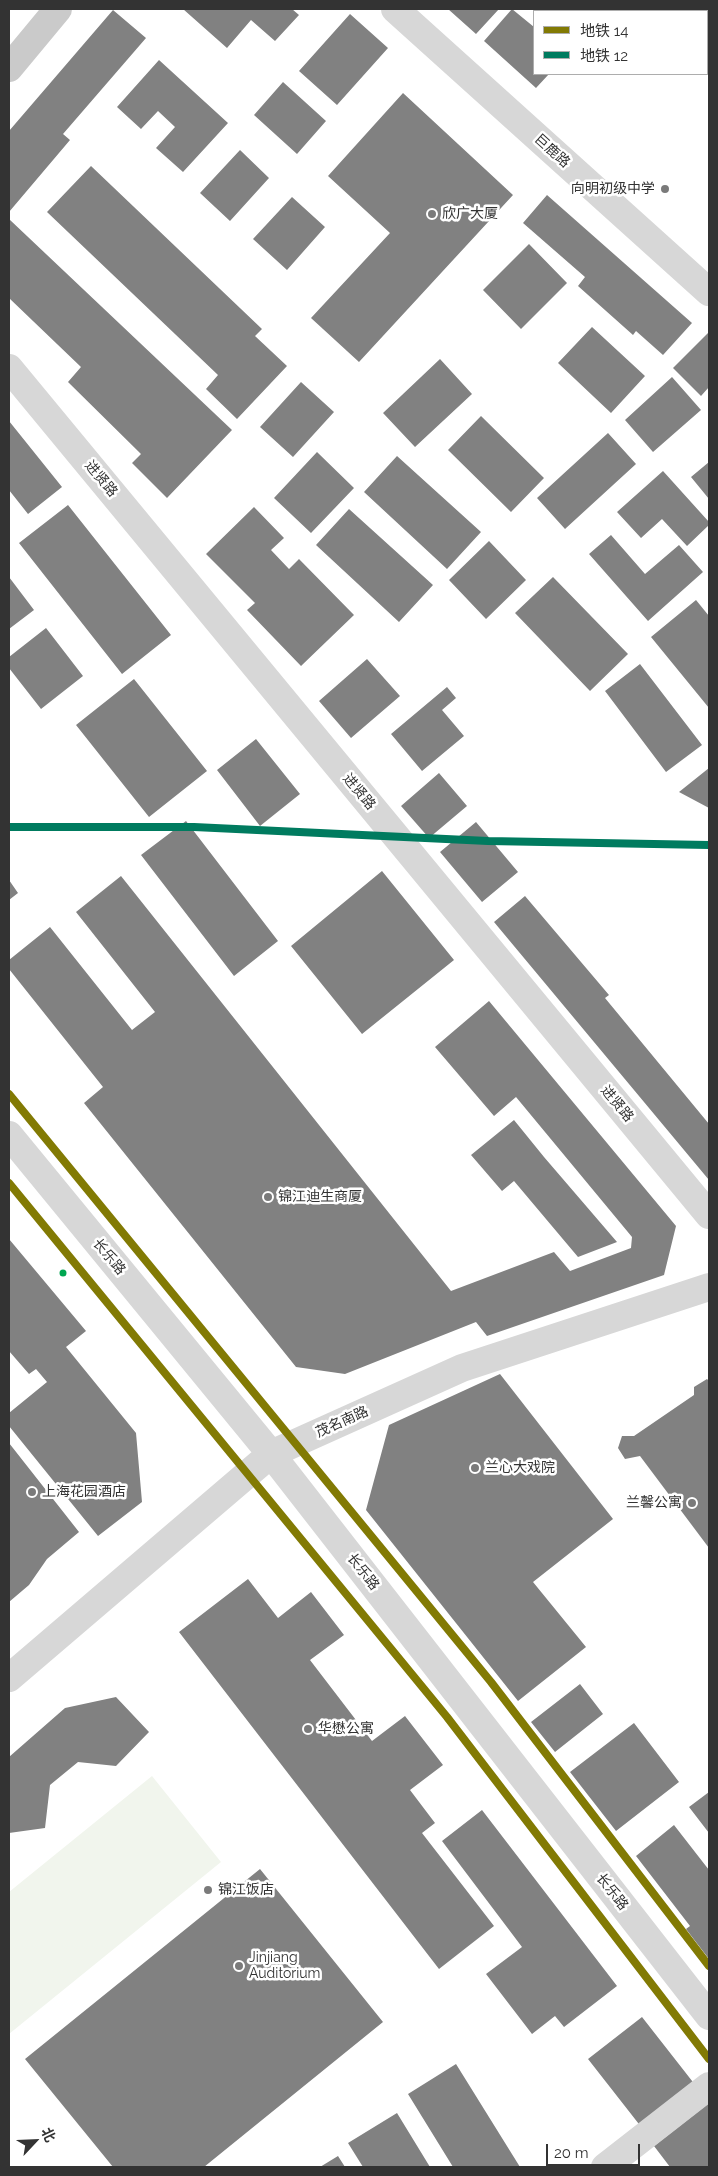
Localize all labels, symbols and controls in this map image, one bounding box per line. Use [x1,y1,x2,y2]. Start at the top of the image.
legend [533,10,708,75]
text: 地铁 14 [580,22,628,40]
text: 地铁 12 [580,47,628,65]
street label: 巨鹿路 [531,131,573,171]
place label: 向明初级中学 [571,181,655,197]
marker: 向明初级中学 [659,183,671,195]
place label: 欣广大厦 [442,206,498,222]
marker: 欣广大厦 [426,208,438,220]
street label: 进贤路 [81,458,121,500]
street label: 进贤路 [339,771,379,813]
street label: 进贤路 [597,1083,637,1125]
place label: 锦江迪生商厦 [278,1189,362,1205]
marker: 锦江迪生商厦 [262,1191,274,1203]
street label: 长乐路 [89,1236,129,1278]
unlabelled marker [58,1268,68,1278]
street label: 茂名南路 [313,1403,371,1441]
place label: 兰心大戏院 [485,1460,555,1476]
marker: 兰心大戏院 [469,1462,481,1474]
place label: 上海花园酒店 [42,1484,126,1500]
marker: 上海花园酒店 [26,1486,38,1498]
place label: 兰馨公寓 [626,1495,682,1511]
marker: 兰馨公寓 [686,1497,698,1509]
street label: 长乐路 [343,1550,383,1594]
place label: 华懋公寓 [318,1721,374,1737]
marker: 华懋公寓 [302,1723,314,1735]
street label: 长乐路 [592,1870,632,1914]
place label: 锦江饭店 [218,1882,274,1898]
marker: 锦江饭店 [202,1884,214,1896]
place label: Jinjiang Auditorium [249,1950,320,1982]
marker: Jinjiang Auditorium [233,1960,245,1972]
north arrow [10,2116,60,2166]
text: 北 [38,2125,59,2144]
scale bar [548,2134,642,2166]
text: 20 m [554,2144,589,2162]

